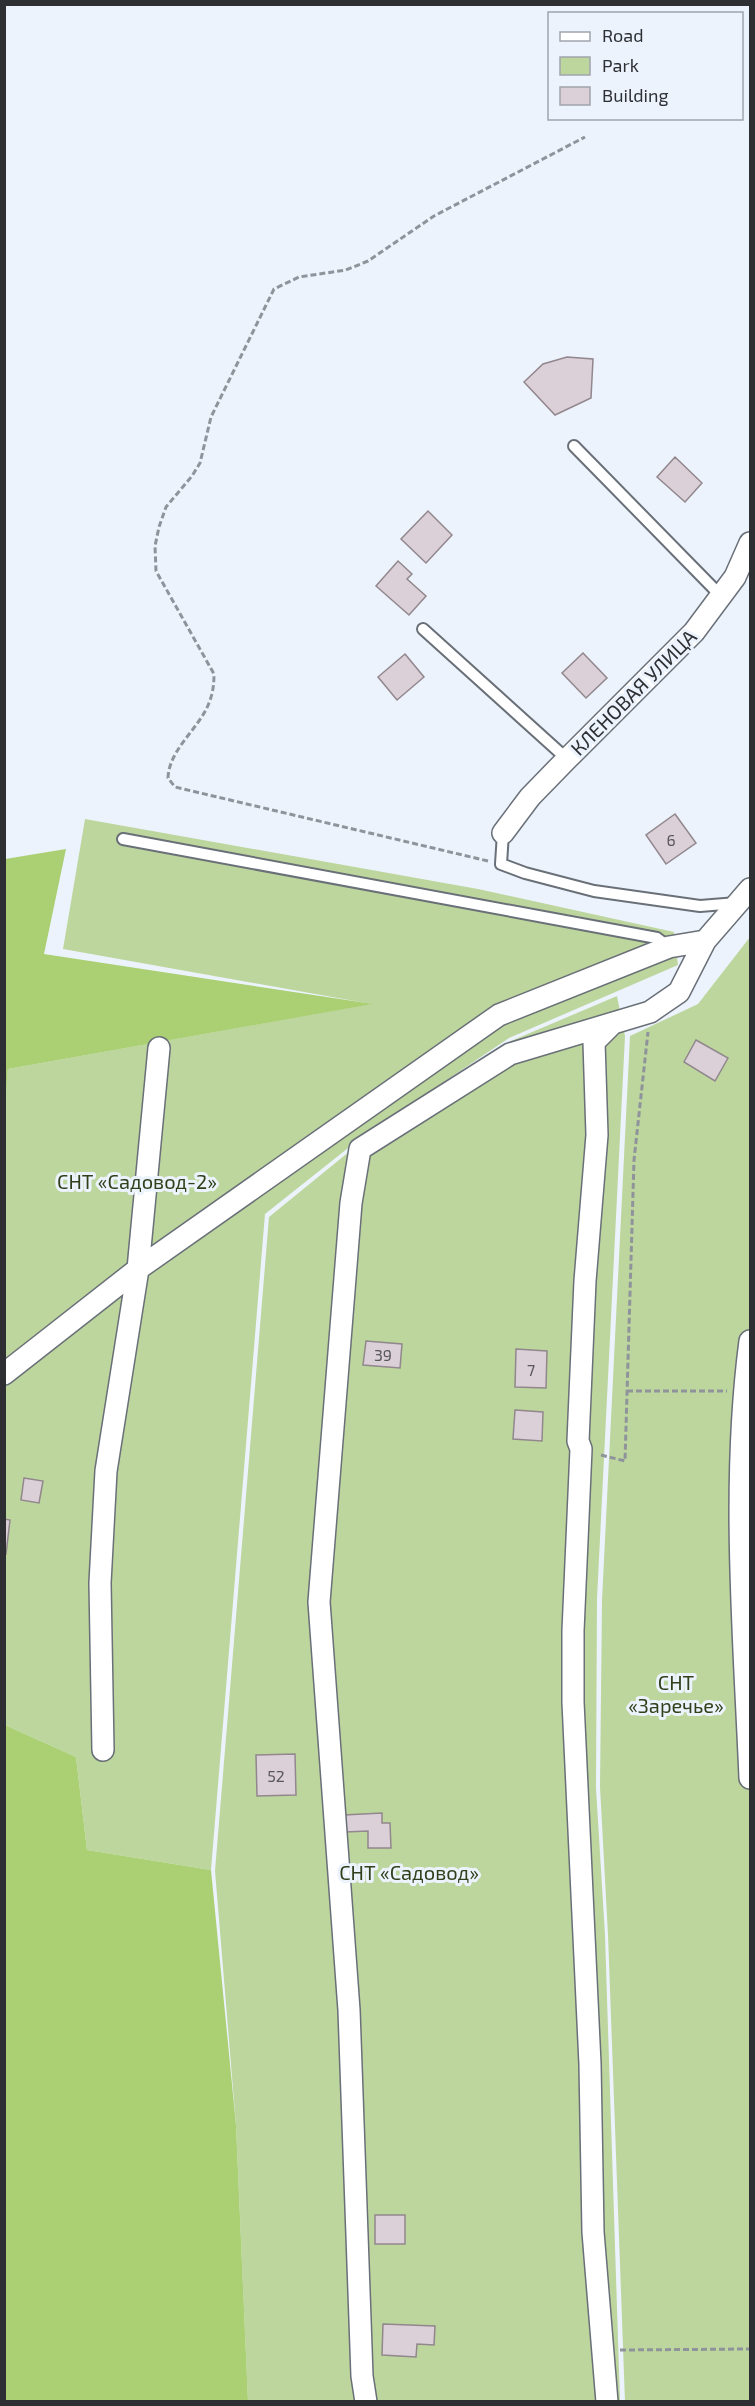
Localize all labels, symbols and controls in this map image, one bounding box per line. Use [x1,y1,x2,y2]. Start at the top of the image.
legend [548,12,743,120]
text: Road [602,24,643,46]
text: Park [602,54,639,76]
text: Building [602,84,669,106]
street label: КЛЕНОВАЯ УЛИЦА [565,624,701,760]
house number: 6 [666,830,676,849]
park label: СНТ «Садовод-2» [57,1169,217,1193]
house number: 39 [374,1345,392,1364]
house number: 7 [527,1360,535,1379]
park label: СНТ «Заречье» [628,1670,724,1717]
house number: 52 [267,1766,285,1785]
park label: СНТ «Садовод» [339,1860,479,1884]

